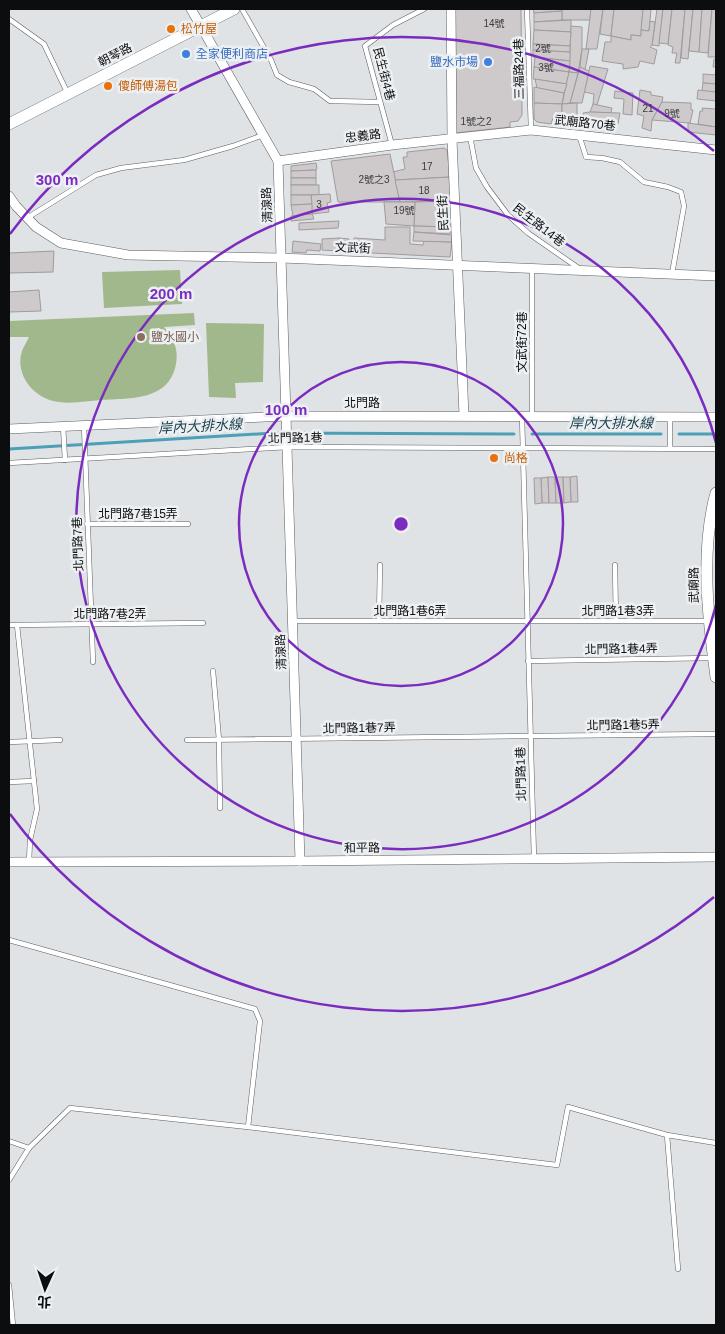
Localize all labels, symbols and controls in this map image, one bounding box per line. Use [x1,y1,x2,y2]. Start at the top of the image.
house number: 14號 [483,18,505,29]
place label: 松竹屋 [181,22,217,36]
marker: 松竹屋 [165,23,177,35]
street label: 三福路24巷 [511,38,527,100]
street label: 朝琴路 [96,41,134,69]
house number: 2號 [535,43,551,54]
street label: 民生街4巷 [371,46,397,102]
place label: 全家便利商店 [196,47,268,61]
marker: 全家便利商店 [180,48,192,60]
place label: 鹽水市場 [430,55,478,69]
marker: 鹽水市場 [482,56,494,68]
house number: 3號 [538,62,554,73]
place label: 傻師傅湯包 [118,79,178,93]
marker: 傻師傅湯包 [102,80,114,92]
house number: 21 [642,103,654,114]
house number: 9號 [664,108,680,119]
street label: 武廟路70巷 [554,113,616,133]
house number: 1號之2 [460,116,492,127]
street label: 忠義路 [344,127,382,145]
house number: 17 [421,161,433,172]
text: 300 m [36,171,78,188]
house number: 2號之3 [358,174,390,185]
house number: 18 [418,185,430,196]
street label: 清湶路 [259,187,275,223]
street label: 民生街 [435,195,451,231]
house number: 3 [316,199,322,210]
street label: 民生路14巷 [511,201,567,249]
house number: 19號 [393,205,415,216]
street label: 文武街 [335,240,371,256]
text: 200 m [150,285,192,302]
street label: 文武街72巷 [515,311,529,373]
place label: 鹽水國小 [151,330,199,344]
marker: 鹽水國小 [135,331,147,343]
street label: 北門路 [344,396,380,410]
text: 100 m [265,401,307,418]
water label: 岸內大排水線 [569,415,655,431]
water label: 岸內大排水線 [158,416,244,436]
street label: 北門路1巷 [268,431,322,445]
place label: 尚格 [504,451,528,465]
marker: 尚格 [488,452,500,464]
street label: 北門路7巷15弄 [98,507,178,521]
centre of rings [392,515,410,533]
street label: 北門路7巷 [70,516,86,572]
street label: 武廟路 [687,567,701,603]
street label: 北門路1巷6弄 [373,604,447,618]
street label: 北門路1巷3弄 [581,604,655,618]
street label: 北門路7巷2弄 [73,607,147,621]
street label: 清湶路 [273,634,289,670]
street label: 北門路1巷4弄 [584,641,658,657]
street label: 北門路1巷5弄 [586,717,660,733]
street label: 北門路1巷7弄 [322,720,396,736]
street label: 北門路1巷 [514,747,528,801]
street label: 和平路 [344,841,380,855]
north arrow [20,1264,70,1314]
text: 北 [37,1294,52,1310]

